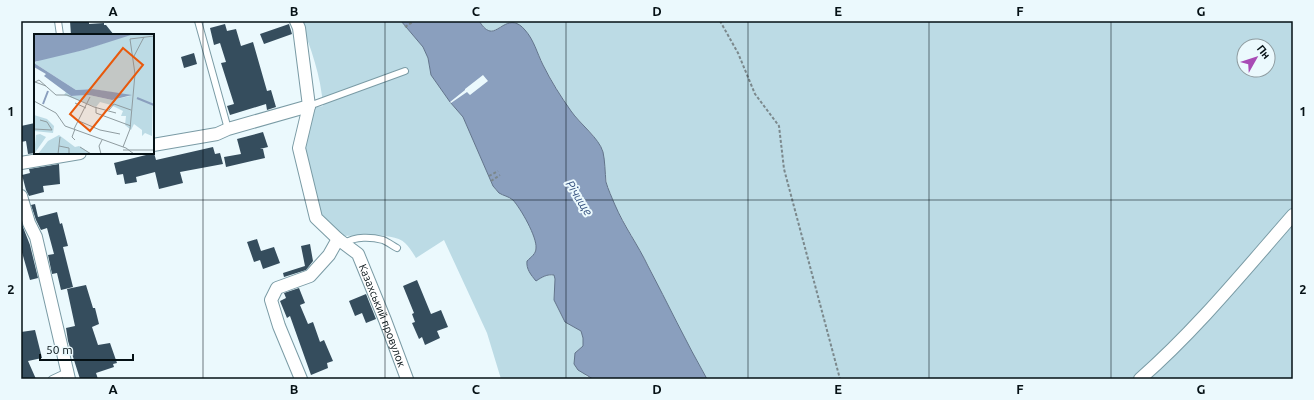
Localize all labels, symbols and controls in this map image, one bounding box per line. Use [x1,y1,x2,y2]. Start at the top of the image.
text: A [108,4,118,18]
text: B [290,4,299,18]
text: C [472,4,481,18]
text: D [652,4,662,18]
text: E [834,4,842,18]
text: F [1016,4,1024,18]
text: G [1197,4,1206,18]
inset map [34,34,154,154]
north arrow [1236,38,1276,78]
text: Пн [1255,42,1273,61]
text: 1 [7,104,15,118]
text: 1 [1299,104,1307,118]
water label: Річище [564,178,595,218]
street label: Казахський провулок [357,262,408,369]
text: 2 [7,282,15,296]
text: 2 [1299,282,1307,296]
scale bar [40,336,133,362]
text: 50 m [46,343,73,356]
text: A [108,382,118,396]
text: B [290,382,299,396]
text: C [472,382,481,396]
text: D [652,382,662,396]
text: E [834,382,842,396]
text: F [1016,382,1024,396]
text: G [1197,382,1206,396]

